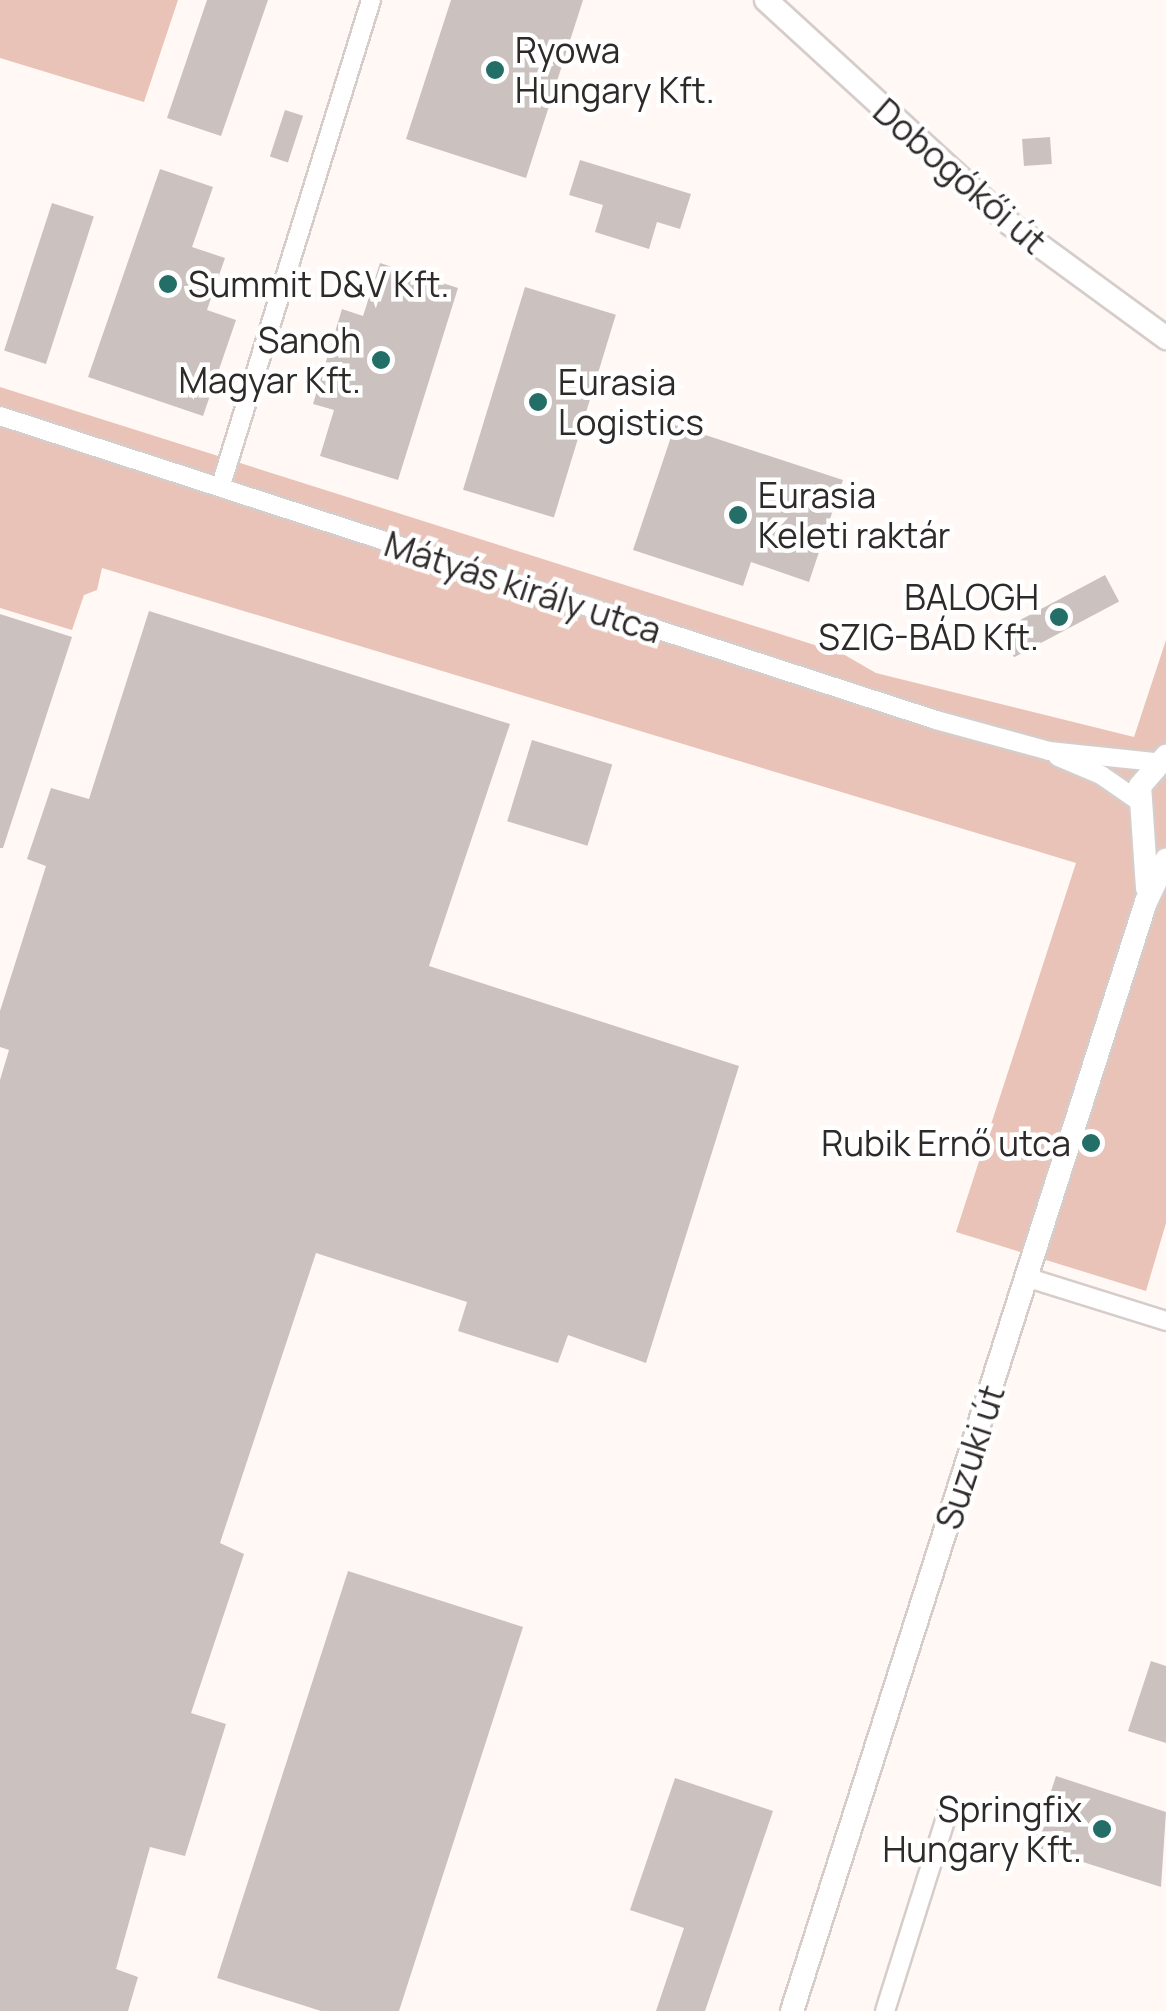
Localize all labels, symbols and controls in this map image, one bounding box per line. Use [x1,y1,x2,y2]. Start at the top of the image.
place label: Ryowa Hungary Kft. [515,29,715,111]
marker: Ryowa Hungary Kft. [484,59,506,81]
street label: Dobogókői út [865,90,1055,262]
place label: Summit D&V Kft. [188,263,449,305]
marker: Summit D&V Kft. [157,273,179,295]
place label: Sanoh Magyar Kft. [179,319,361,401]
marker: Sanoh Magyar Kft. [370,349,392,371]
place label: Eurasia Logistics [558,361,704,443]
marker: Eurasia Logistics [527,391,549,413]
place label: Eurasia Keleti raktár [758,474,950,556]
marker: Eurasia Keleti raktár [727,504,749,526]
street label: Mátyás király utca [379,522,667,652]
place label: BALOGH SZIG-BÁD Kft. [818,576,1039,658]
marker: BALOGH SZIG-BÁD Kft. [1048,606,1070,628]
place label: Rubik Ernő utca [821,1122,1071,1164]
marker: Rubik Ernő utca [1080,1132,1102,1154]
street label: Suzuki út [927,1380,1013,1534]
place label: Springfix Hungary Kft. [882,1788,1082,1870]
marker: Springfix Hungary Kft. [1091,1818,1113,1840]

